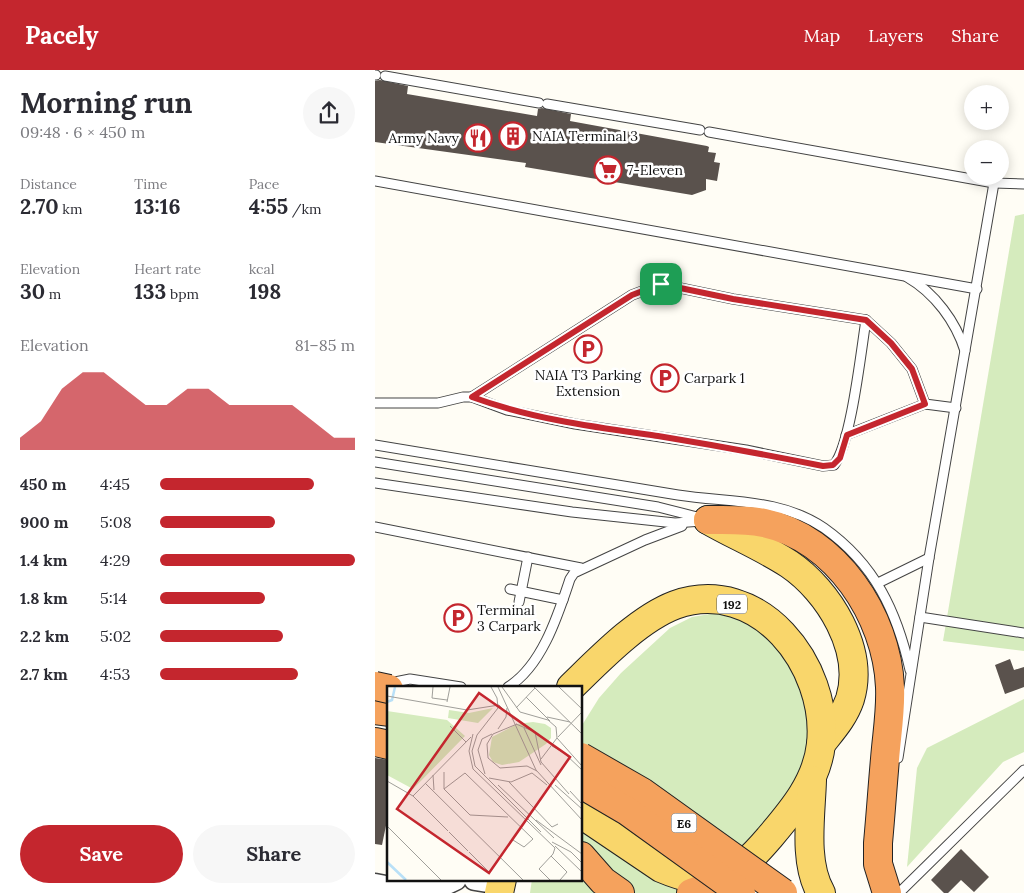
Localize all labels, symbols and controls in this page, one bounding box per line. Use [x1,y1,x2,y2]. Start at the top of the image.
text: Pacely [25,20,99,51]
text: Map [804,24,840,47]
text: Layers [868,24,923,47]
text: Share [951,24,999,47]
text: Morning run [20,85,192,121]
map controls [964,85,1009,185]
button: + [964,85,1009,130]
button: share [303,87,355,139]
building icon: NAIA Terminal 3 [498,121,528,151]
text: 09:48 · 6 × 450 m [20,122,145,142]
restaurant icon: Army Navy [463,123,493,153]
place label: NAIA Terminal 3 [532,127,638,145]
place label: Army Navy [388,129,460,147]
button: − [964,140,1009,185]
supermarket icon: 7-Eleven [593,155,623,185]
place label: 7-Eleven [627,161,683,179]
text: Distance [20,175,77,193]
text: Time [134,175,167,193]
text: Pace [249,175,279,193]
text: 2.70 [20,193,59,220]
text: 13:16 [134,193,180,220]
text: 4:55 [249,193,288,220]
text: km [59,200,82,218]
text: /km [288,200,321,218]
text: Elevation [20,260,80,278]
text: Heart rate [134,260,201,278]
text: kcal [249,260,275,278]
pin [640,263,682,305]
icon: arrive [647,270,675,298]
text: 30 [20,278,45,305]
text: 133 [134,278,166,305]
text: 198 [249,278,281,305]
text: m [45,285,61,303]
text: bpm [166,285,199,303]
parking icon: NAIA T3 Parking Extension [573,334,603,364]
text: Elevation [20,335,89,355]
text: 81–85 m [295,335,355,355]
parking icon: Carpark 1 [650,363,680,393]
place label: NAIA T3 Parking Extension [535,366,641,400]
place label: Carpark 1 [684,369,745,387]
text: 450 m [20,474,67,494]
text: 4:45 [100,474,130,494]
text: 900 m [20,512,69,532]
text: 5:08 [100,512,132,532]
text: 1.4 km [20,550,67,570]
text: 4:29 [100,550,131,570]
text: 1.8 km [20,588,68,608]
text: 5:14 [100,588,127,608]
road number: 192 [717,594,747,614]
place label: Terminal 3 Carpark [477,601,541,635]
parking icon: Terminal 3 Carpark [443,603,473,633]
text: 2.2 km [20,626,69,646]
text: 5:02 [100,626,131,646]
text: 2.7 km [20,664,68,684]
text: 4:53 [100,664,130,684]
inset map [387,686,583,880]
road number: E6 [671,814,697,832]
button: Save [20,825,183,883]
button: Share [193,825,355,883]

